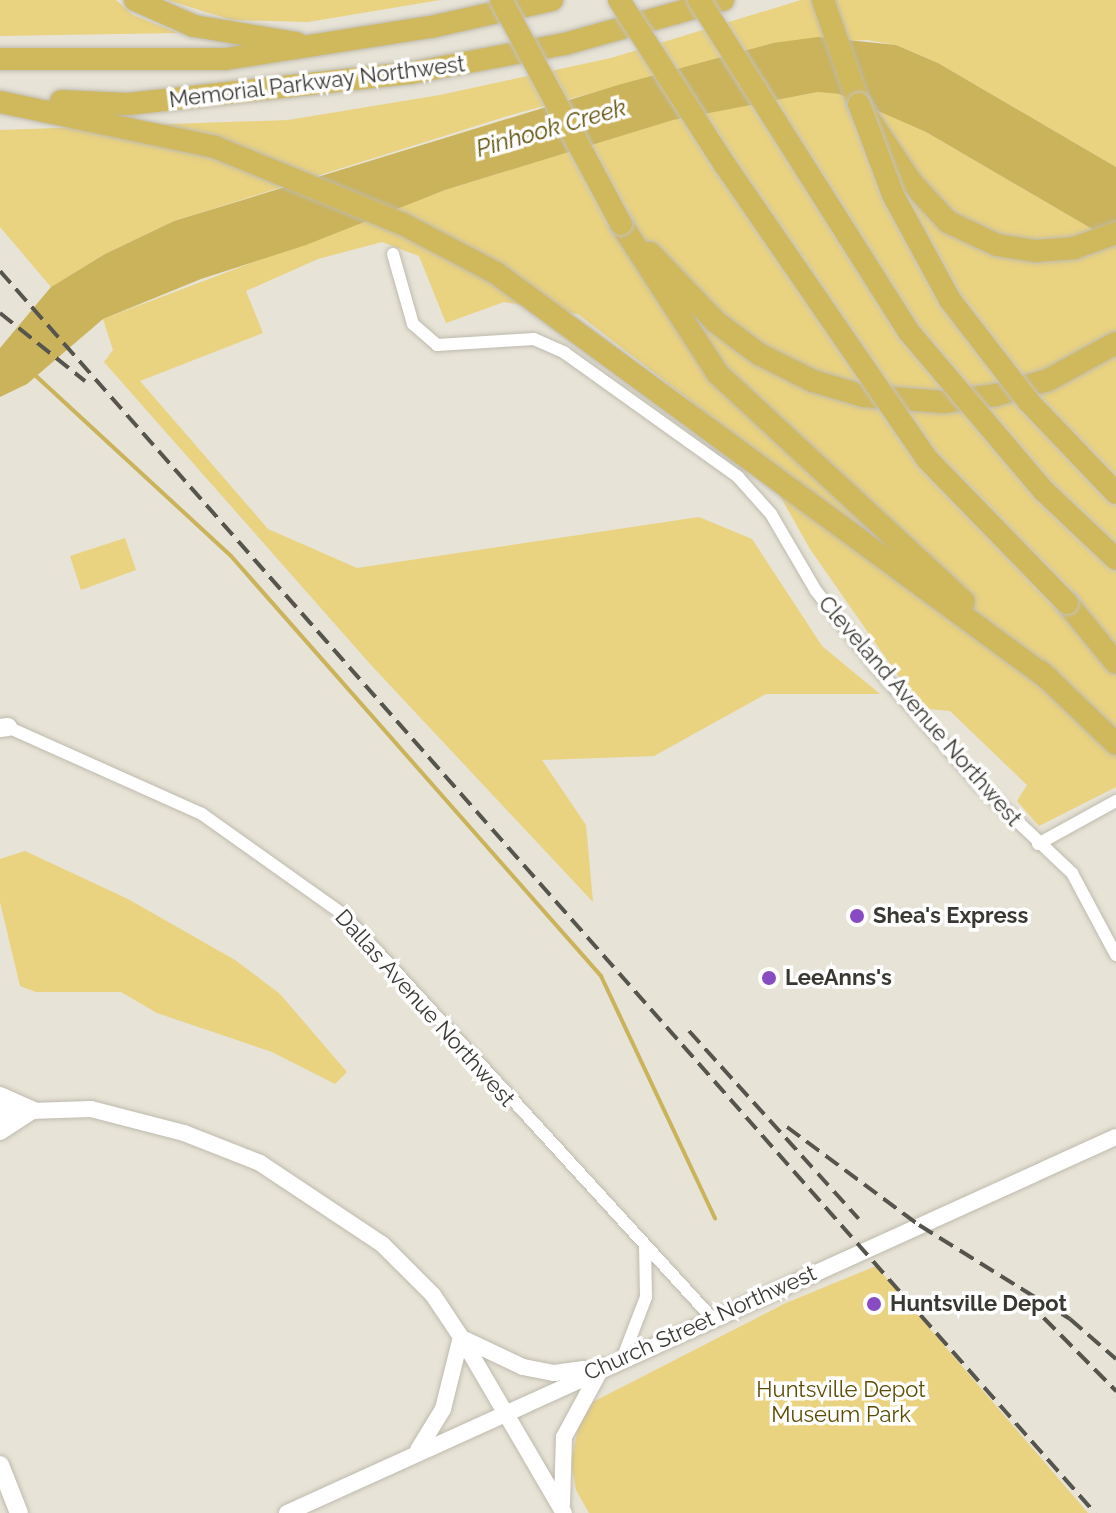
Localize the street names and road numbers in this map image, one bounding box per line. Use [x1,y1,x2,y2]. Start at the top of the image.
street label: Memorial Parkway Northwest [167,51,467,113]
street label: Cleveland Avenue Northwest [813,590,1027,832]
street label: Dallas Avenue Northwest [329,904,521,1112]
street label: Church Street Northwest [580,1260,820,1386]

